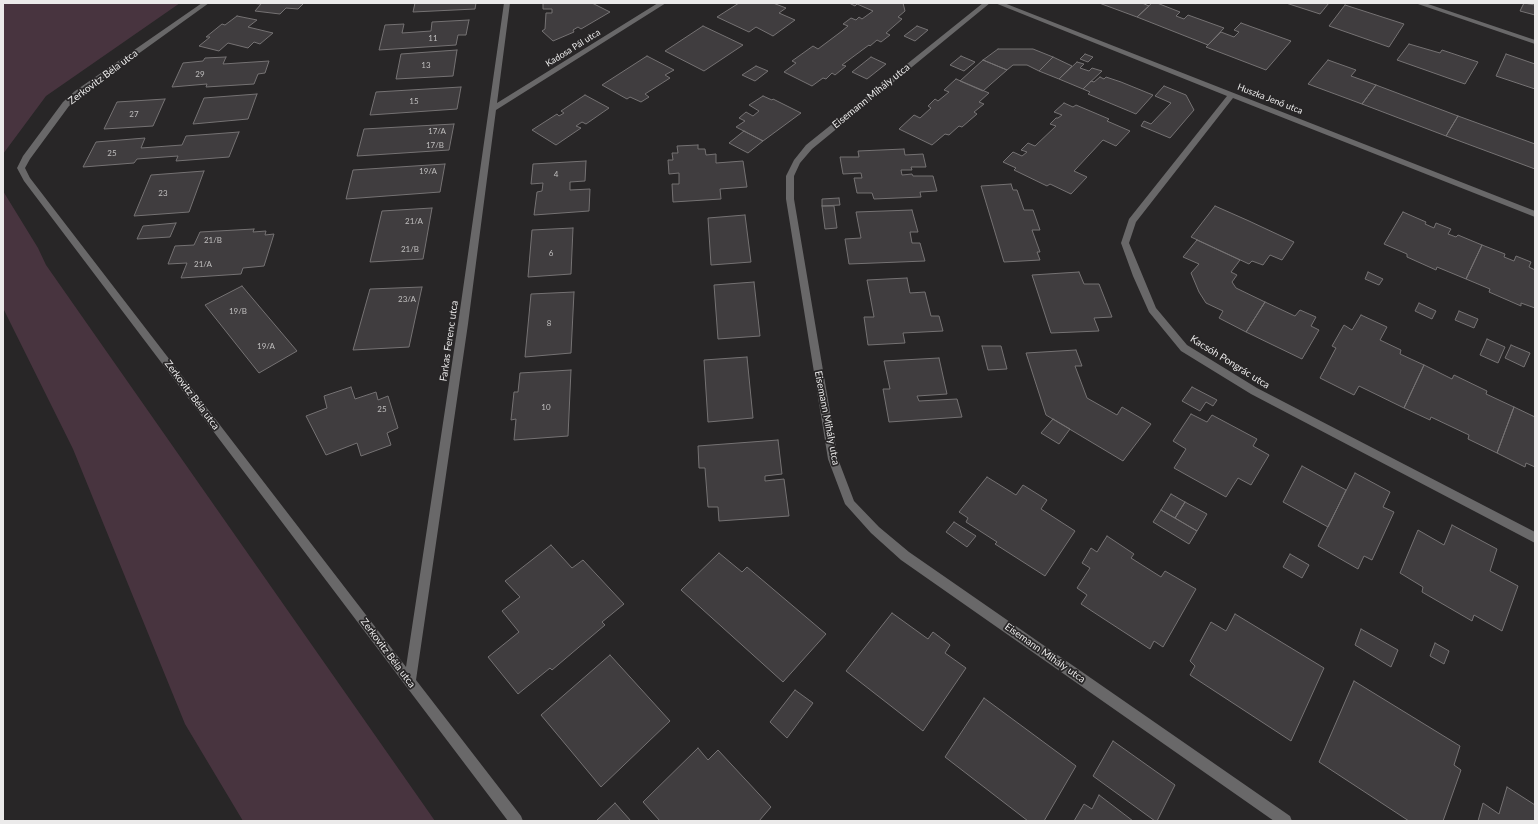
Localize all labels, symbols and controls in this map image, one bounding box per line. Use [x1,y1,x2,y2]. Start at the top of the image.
street label: Kadosa Pál utca [544,27,602,69]
house number: 11 [428,33,438,43]
street label: Zerkovitz Béla utca [66,47,140,107]
house number: 13 [421,60,431,70]
street label: Eisemann Mihály utca [830,61,912,131]
house number: 29 [195,69,205,79]
street label: Huszka Jenő utca [1236,82,1304,116]
house number: 15 [409,96,419,106]
house number: 27 [129,109,139,119]
house number: 17/A [428,126,446,136]
house number: 17/B [426,140,444,150]
house number: 25 [107,148,117,158]
house number: 19/A [419,166,437,176]
house number: 4 [554,169,558,179]
house number: 23 [158,188,168,198]
house number: 21/A [405,216,423,226]
house number: 21/B [204,235,222,245]
house number: 21/B [401,244,419,254]
house number: 6 [549,248,553,258]
house number: 21/A [194,259,212,269]
house number: 23/A [398,294,416,304]
street label: Farkas Ferenc utca [437,300,461,382]
house number: 19/B [229,306,247,316]
house number: 8 [547,318,551,328]
street label: Kacsóh Pongrác utca [1188,333,1272,391]
house number: 19/A [257,341,275,351]
street label: Zerkovitz Béla utca [162,358,222,432]
street label: Eisemann Mihály utca [812,370,842,466]
house number: 10 [541,402,551,412]
house number: 25 [377,404,387,414]
street label: Zerkovitz Béla utca [358,616,418,690]
street label: Eisemann Mihály utca [1002,621,1088,685]

